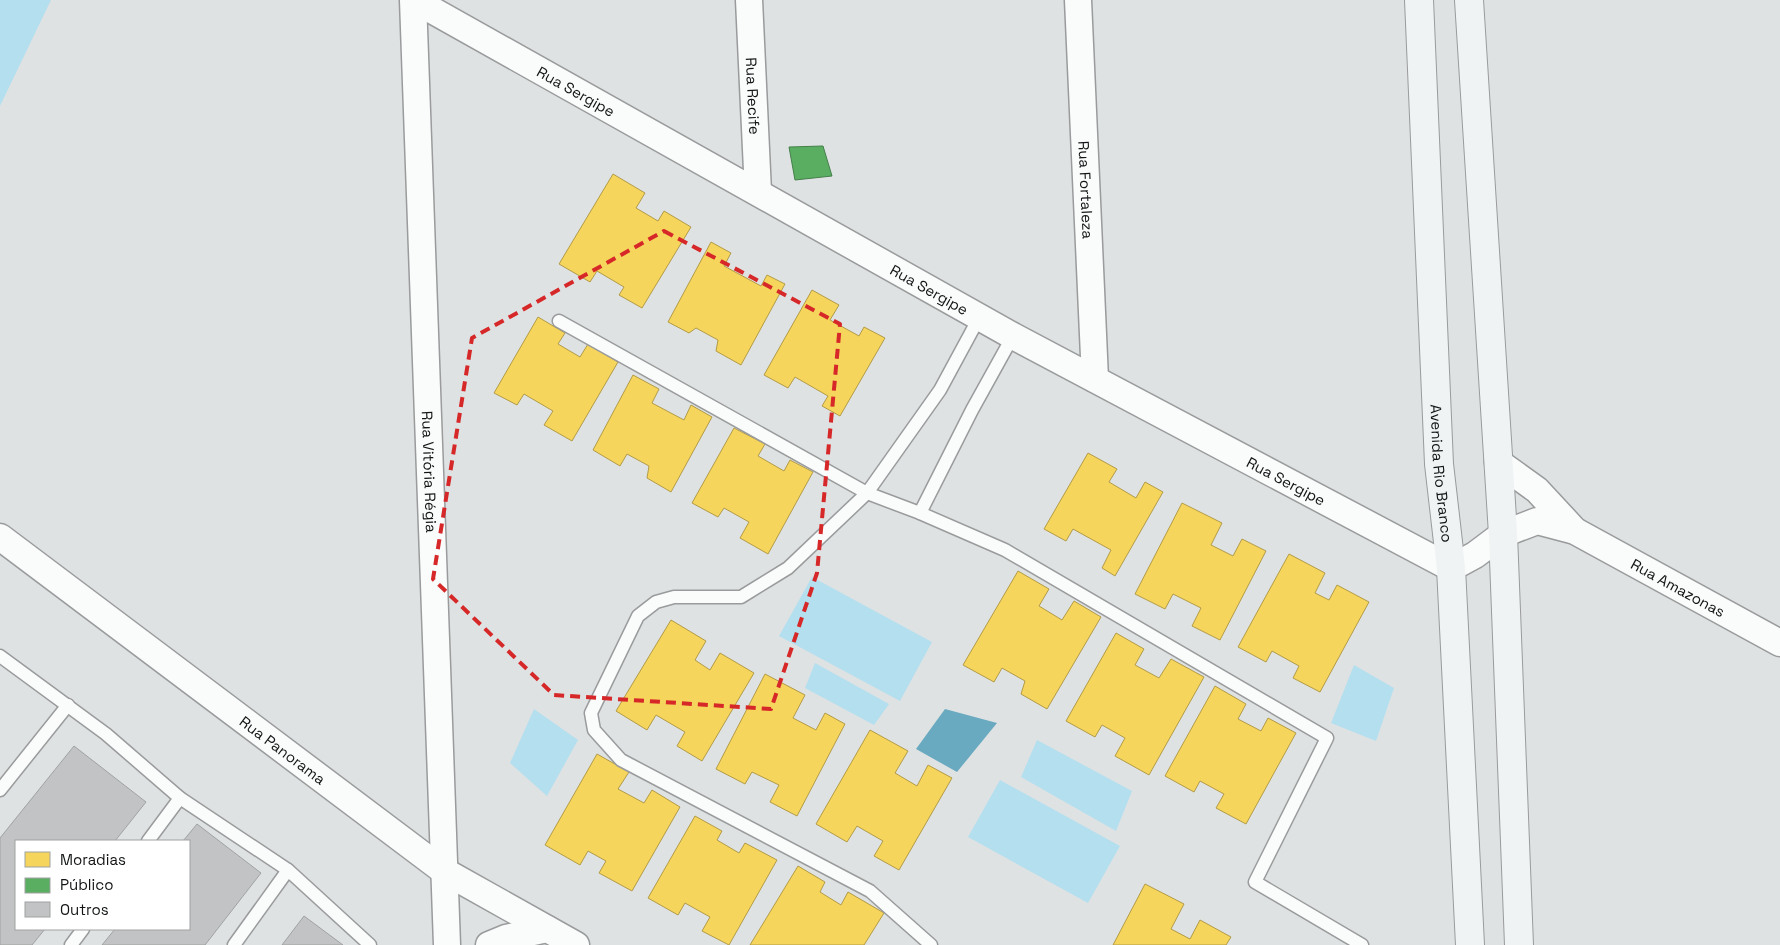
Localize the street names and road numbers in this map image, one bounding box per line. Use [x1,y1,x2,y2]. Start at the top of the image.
street label: Rua Recife [742,57,765,135]
street label: Rua Sergipe [534,62,619,121]
street label: Rua Fortaleza [1075,140,1098,240]
street label: Rua Sergipe [887,260,972,319]
street label: Avenida Rio Branco [1427,404,1457,543]
street label: Rua Vitória Régia [418,410,442,533]
street label: Rua Sergipe [1244,452,1329,509]
street label: Rua Amazonas [1628,554,1729,621]
street label: Rua Panorama [236,711,330,788]

